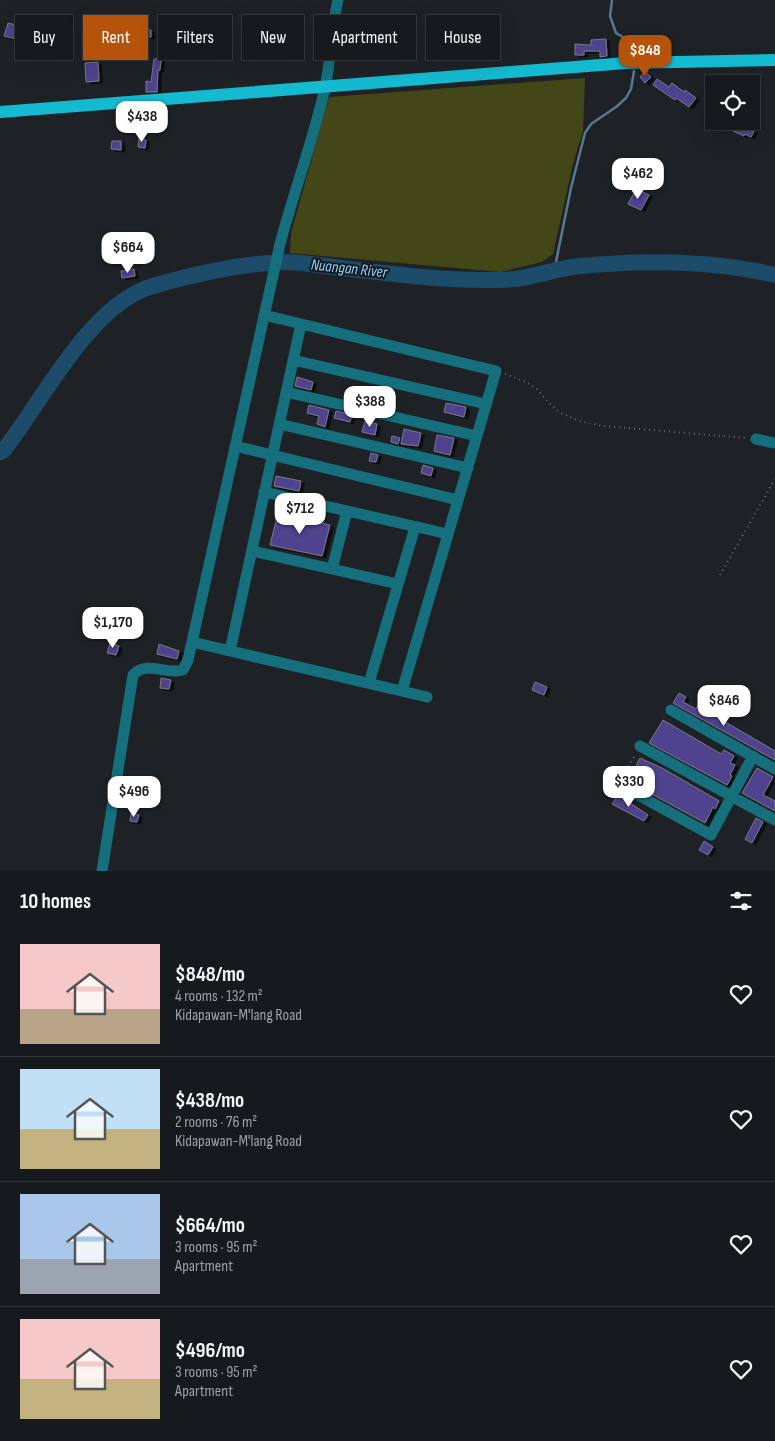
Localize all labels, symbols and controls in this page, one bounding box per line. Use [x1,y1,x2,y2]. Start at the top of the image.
chip: Buy [15,15,73,60]
chip: Rent [83,15,148,60]
chip: Filters [158,15,232,60]
chip: New [242,15,304,60]
chip: Apartment [314,15,416,60]
chip: House [426,15,500,60]
pin: $848 [615,34,675,77]
text: $848 [630,41,660,60]
map controls [705,75,760,130]
button: locate [705,75,760,130]
pin: $438 [112,100,172,143]
text: $438 [127,107,157,126]
pin: $462 [608,158,668,200]
text: $462 [623,164,653,183]
pin: $664 [98,232,158,274]
text: $664 [113,238,143,257]
water label: Nuangan River [310,256,389,283]
pin: $388 [340,386,400,428]
text: $388 [355,392,385,411]
pin: $712 [270,492,330,535]
text: $712 [286,499,314,518]
pin: $1,170 [72,606,154,649]
text: $1,170 [93,613,133,632]
pin: $846 [694,684,754,727]
text: $846 [709,691,739,710]
pin: $330 [599,766,659,808]
text: $330 [614,772,644,791]
pin: $496 [104,776,164,818]
text: $496 [119,782,149,801]
icon: filters [727,887,755,915]
text: 10 homes [20,889,91,914]
text: $848/mo [175,962,245,987]
icon: home [60,964,120,1024]
icon: heart [727,980,755,1008]
text: 4 rooms · 132 m² [175,987,263,1006]
text: Kidapawan-M'lang Road [175,1006,302,1025]
text: $438/mo [175,1088,244,1113]
icon: home [60,1089,120,1149]
icon: heart [727,1105,755,1133]
text: 2 rooms · 76 m² [175,1113,257,1132]
text: Kidapawan-M'lang Road [175,1132,302,1151]
text: $664/mo [175,1213,245,1238]
icon: home [60,1214,120,1274]
icon: heart [727,1230,755,1258]
text: 3 rooms · 95 m² [175,1238,257,1257]
text: Apartment [175,1257,233,1276]
text: $496/mo [175,1338,245,1363]
icon: home [60,1339,120,1399]
icon: heart [727,1355,755,1383]
text: 3 rooms · 95 m² [175,1363,257,1382]
text: Apartment [175,1382,233,1401]

